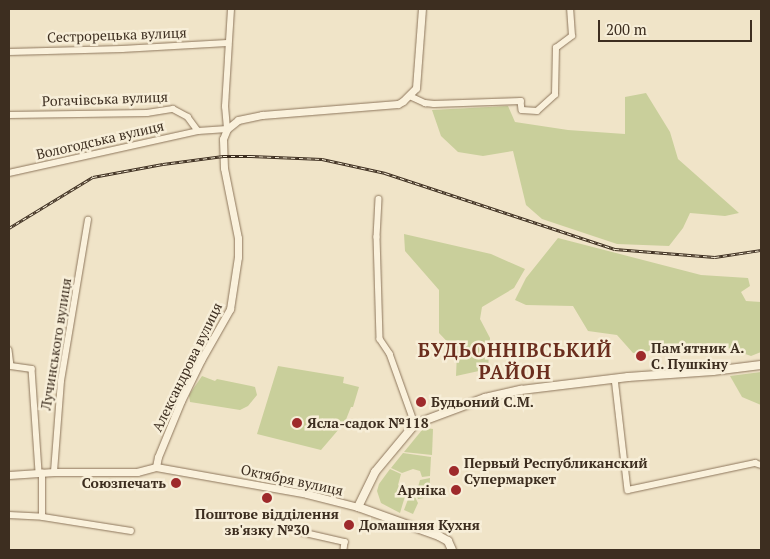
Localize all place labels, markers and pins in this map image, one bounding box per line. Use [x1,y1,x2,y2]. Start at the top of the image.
place label: Пам'ятник А. С. Пушкіну [651,340,744,372]
marker: Пам'ятник А. С. Пушкіну [635,350,647,362]
place label: Будьоний С.М. [431,394,534,410]
marker: Будьоний С.М. [415,396,427,408]
place label: Ясла-садок №118 [307,415,429,431]
marker: Ясла-садок №118 [291,417,303,429]
place label: Первый Республиканский Супермаркет [464,455,648,488]
marker: Первый Республиканский Супермаркет [448,465,460,477]
place label: Союзпечать [82,475,166,491]
marker: Союзпечать [170,477,182,489]
place label: Арніка [397,482,446,498]
marker: Арніка [450,484,462,496]
marker: Поштове відділення зв'язку №30 [261,492,273,504]
place label: Поштове відділення зв'язку №30 [195,506,339,538]
place label: Домашняя Кухня [359,517,480,533]
marker: Домашняя Кухня [343,519,355,531]

